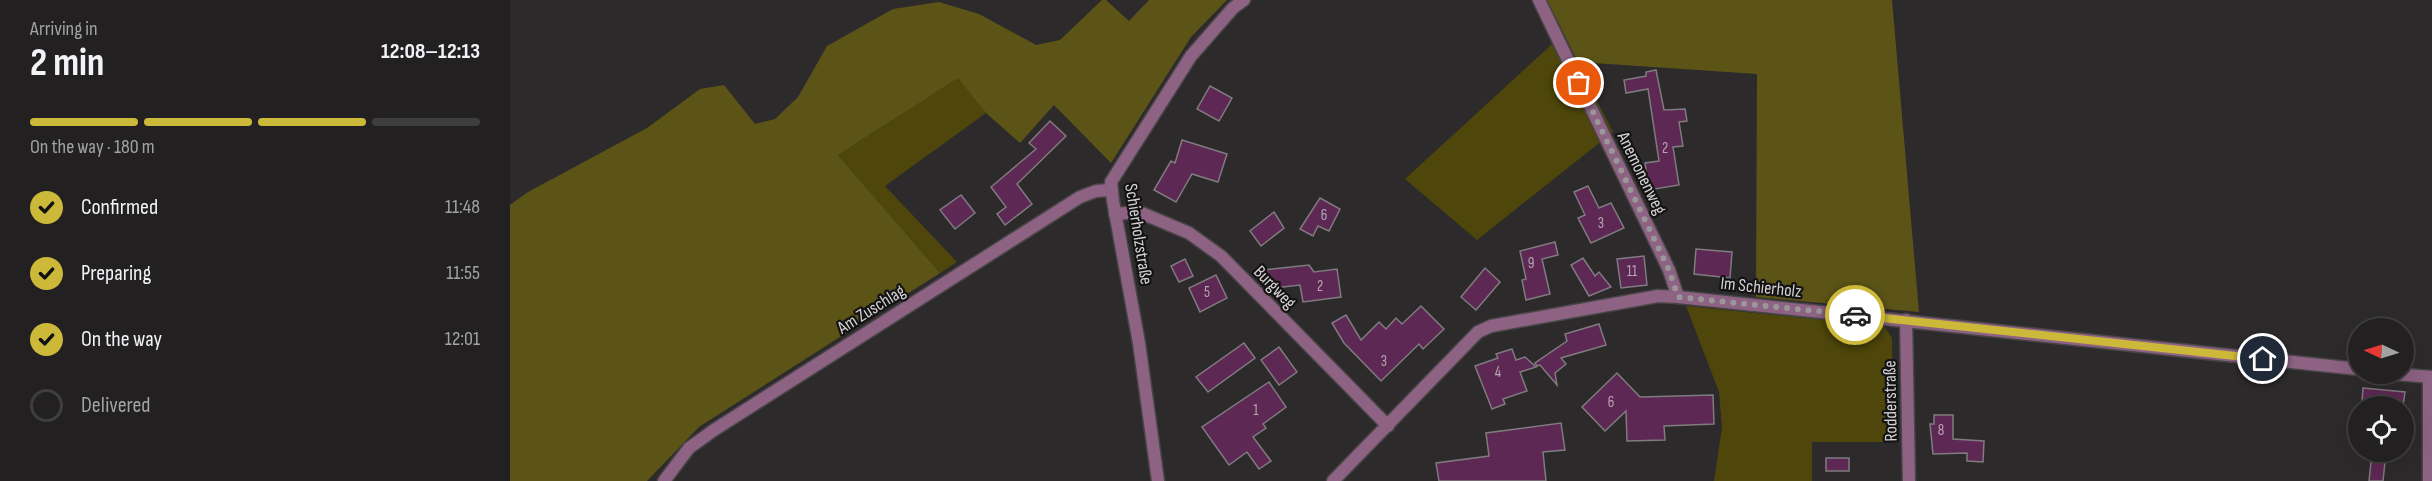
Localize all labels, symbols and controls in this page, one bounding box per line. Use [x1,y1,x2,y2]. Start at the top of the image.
text: Arriving in [30,17,98,41]
text: 12:08–12:13 [381,38,480,65]
text: 2 min [30,40,104,87]
pin [1553,57,1604,108]
icon: bag [1562,66,1595,99]
street label: Anemonenweg [1612,128,1671,218]
text: On the way · 180 m [30,135,155,159]
house number: 2 [1662,139,1668,158]
street label: Schierholzstraße [1120,182,1157,286]
icon: check [30,191,63,224]
text: Confirmed [81,194,158,221]
text: 11:48 [445,195,480,219]
house number: 6 [1321,206,1327,225]
house number: 3 [1598,214,1604,233]
house number: 9 [1528,254,1534,273]
icon: check [30,257,63,290]
text: Preparing [81,260,151,287]
text: 11:55 [446,261,480,285]
street label: Burgweg [1249,261,1300,313]
house number: 11 [1627,262,1638,281]
street label: Im Schierholz [1719,273,1803,302]
house number: 2 [1317,277,1323,296]
street label: Am Zuschlag [833,280,909,339]
house number: 5 [1204,283,1210,302]
courier [1825,285,1885,345]
icon: car [1839,299,1872,332]
north arrow [2348,318,2414,384]
map controls [2348,318,2414,462]
icon: check [30,323,63,356]
text: On the way [81,326,162,353]
text: 12:01 [445,327,480,351]
pin [2237,333,2288,384]
icon: home [2246,342,2279,375]
house number: 3 [1381,352,1387,371]
street label: Rodderstraße [1879,360,1902,442]
house number: 4 [1495,363,1501,382]
text: Delivered [81,392,150,419]
house number: 6 [1608,393,1614,412]
button: locate [2348,396,2414,462]
house number: 1 [1253,401,1259,420]
house number: 8 [1938,421,1944,440]

